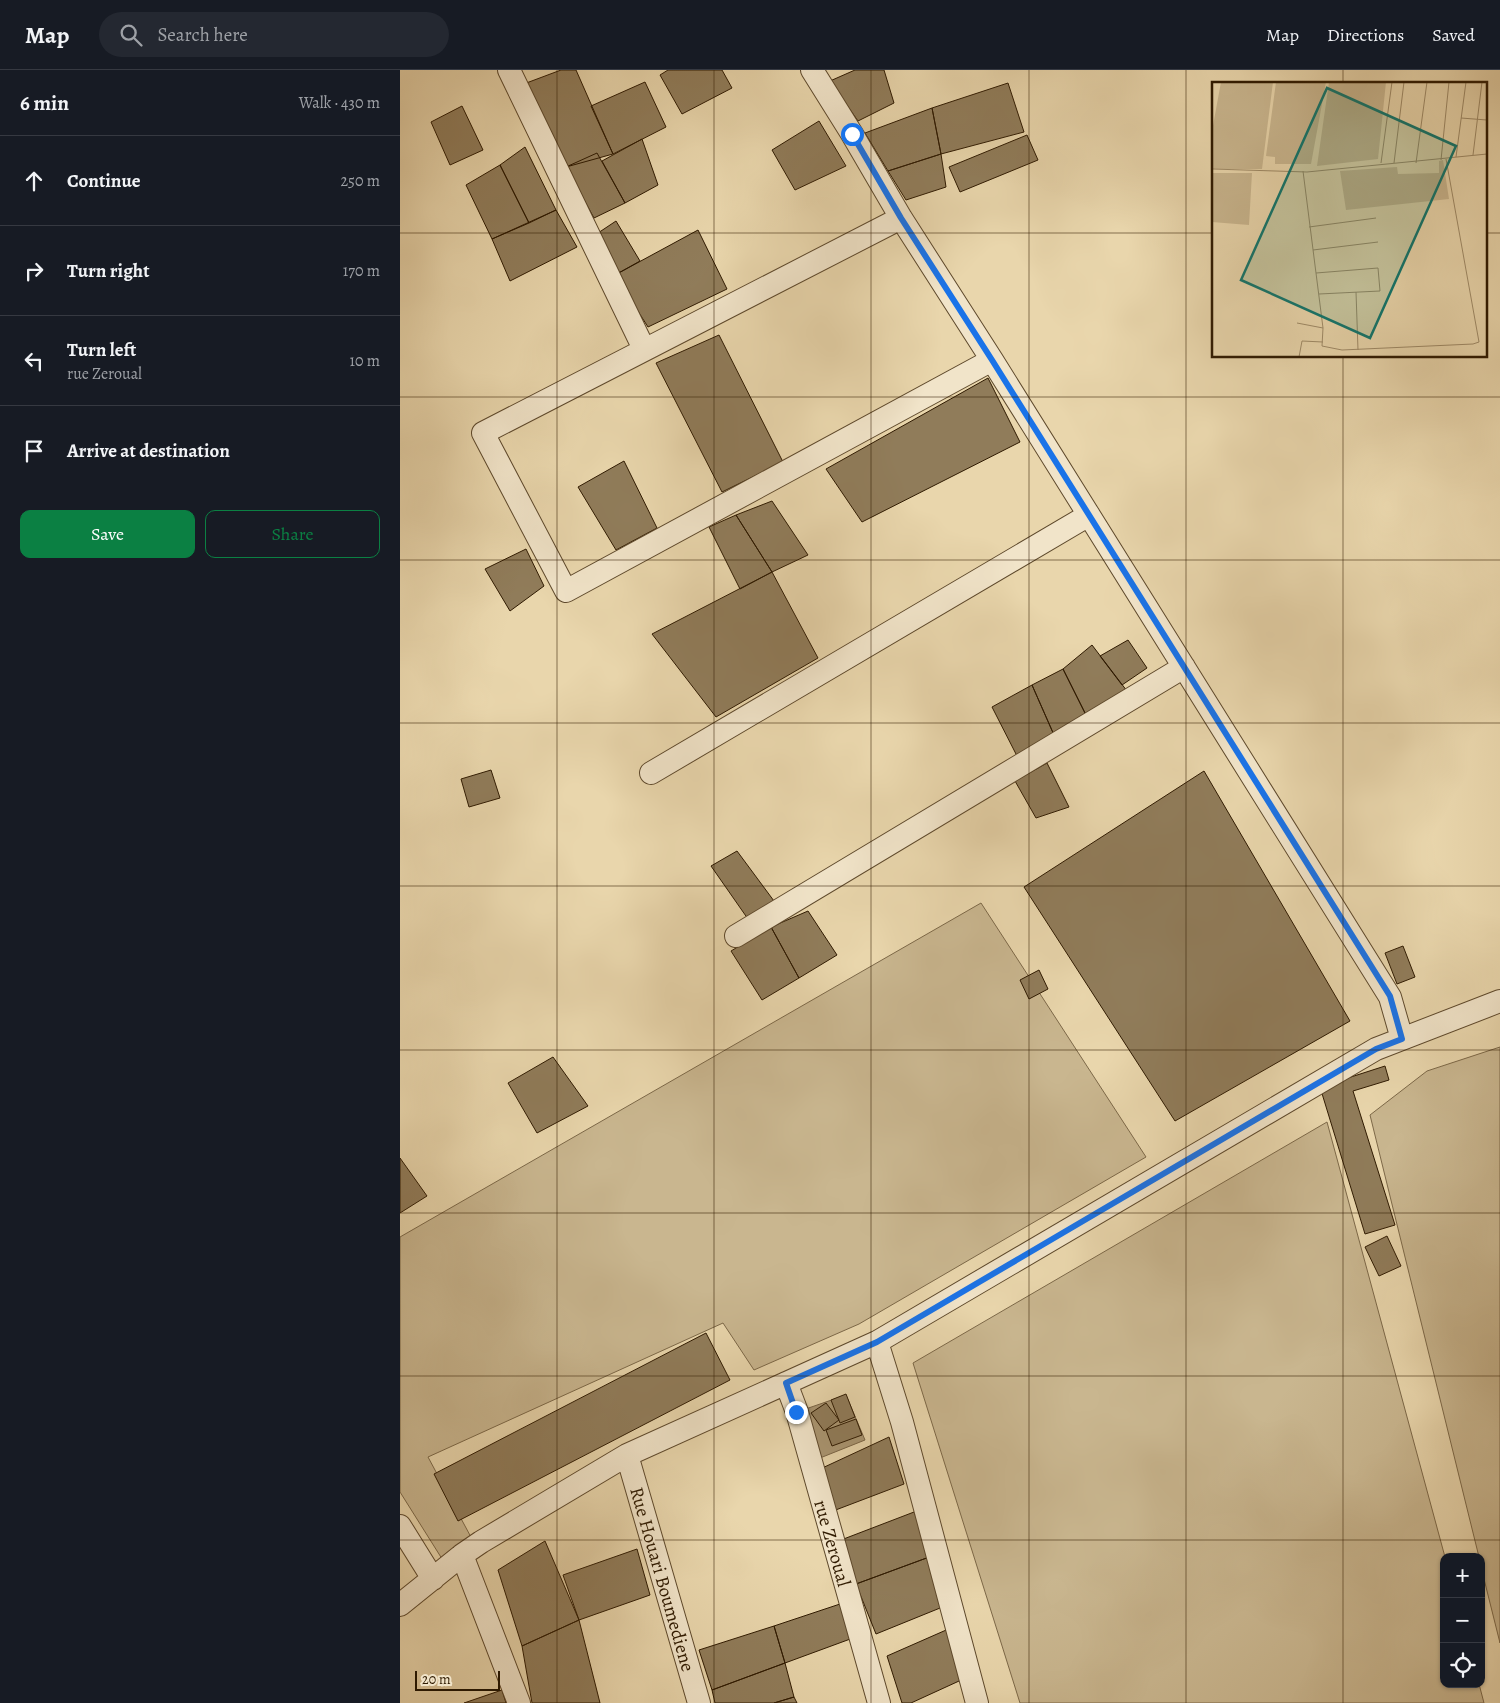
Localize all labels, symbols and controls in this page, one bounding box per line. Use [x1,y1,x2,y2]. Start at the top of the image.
search box [99,12,449,57]
text: Map [25,19,69,51]
icon: search [117,21,145,49]
text: Search here [157,22,248,48]
text: Map [1266,23,1299,47]
text: Directions [1327,23,1404,47]
text: Saved [1432,23,1475,47]
inset map [1212,82,1488,358]
text: 6 min [20,89,69,117]
text: Walk · 430 m [299,92,380,114]
route start [841,123,864,146]
icon: ahead [20,167,48,195]
text: Continue [67,168,141,194]
text: 250 m [341,170,380,192]
icon: right [20,257,48,285]
text: Turn right [67,258,149,284]
text: 170 m [343,260,380,282]
text: Turn left [67,337,136,363]
icon: left [20,347,48,375]
text: 10 m [350,350,380,372]
text: rue Zeroual [67,363,142,385]
icon: arrive [20,437,48,465]
text: Arrive at destination [67,438,230,464]
button: Save [20,510,195,558]
button: Share [205,510,380,558]
route end [785,1401,808,1424]
street label: Rue Houari Boumediene [623,1484,701,1675]
street label: rue Zeroual [807,1497,857,1590]
map controls [1440,1553,1485,1688]
button: + [1440,1553,1485,1598]
button: − [1440,1598,1485,1643]
button: locate [1440,1643,1485,1688]
scale bar [415,1668,500,1691]
text: 20 m [422,1670,451,1689]

